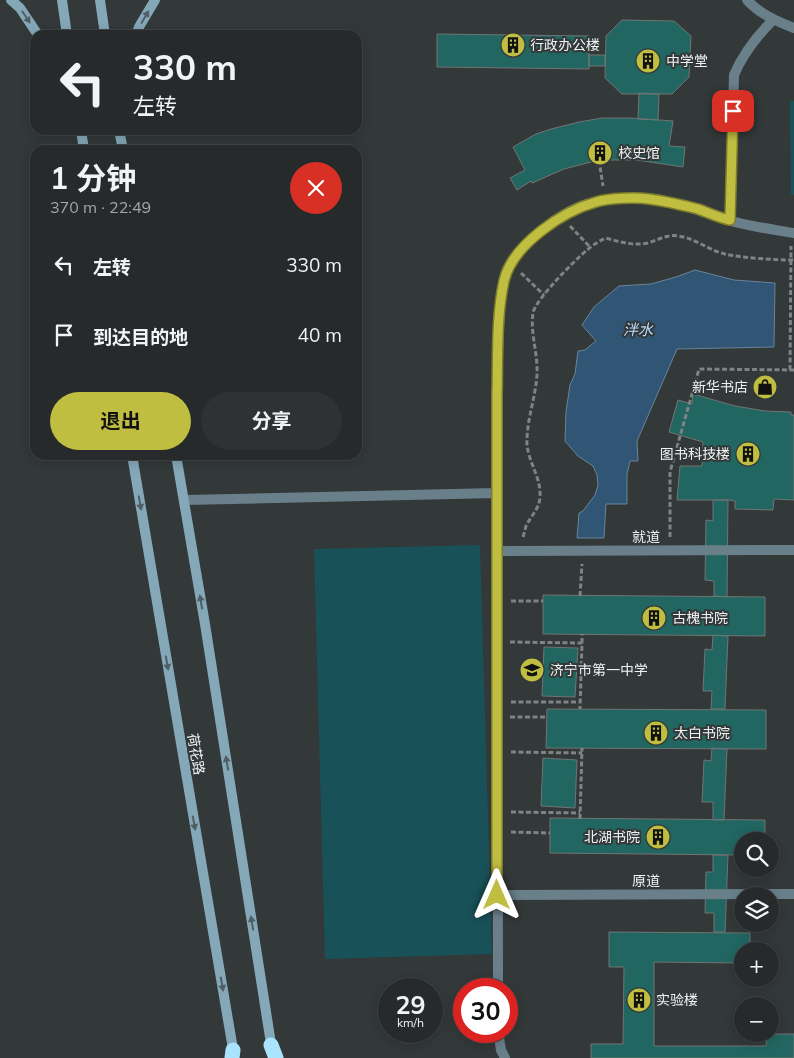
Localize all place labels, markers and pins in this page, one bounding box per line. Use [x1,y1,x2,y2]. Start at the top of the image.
building icon: 行政办公楼 [500,32,526,58]
place label: 行政办公楼 [530,36,600,54]
building icon: 中学堂 [635,48,661,74]
place label: 中学堂 [666,52,708,70]
pin [712,90,754,132]
building icon: 校史馆 [587,140,613,166]
place label: 校史馆 [618,144,660,162]
shop icon: 新华书店 [752,374,778,400]
place label: 新华书店 [692,378,748,396]
building icon: 图书科技楼 [735,441,761,467]
place label: 图书科技楼 [660,445,730,463]
building icon: 古槐书院 [641,605,667,631]
place label: 古槐书院 [672,609,728,627]
school or university icon: 济宁市第一中学 [519,657,545,683]
place label: 济宁市第一中学 [550,661,648,679]
building icon: 太白书院 [643,720,669,746]
place label: 太白书院 [674,724,730,742]
building icon: 北湖书院 [645,824,671,850]
place label: 北湖书院 [584,828,640,846]
building icon: 实验楼 [626,987,652,1013]
place label: 实验楼 [656,991,698,1009]

